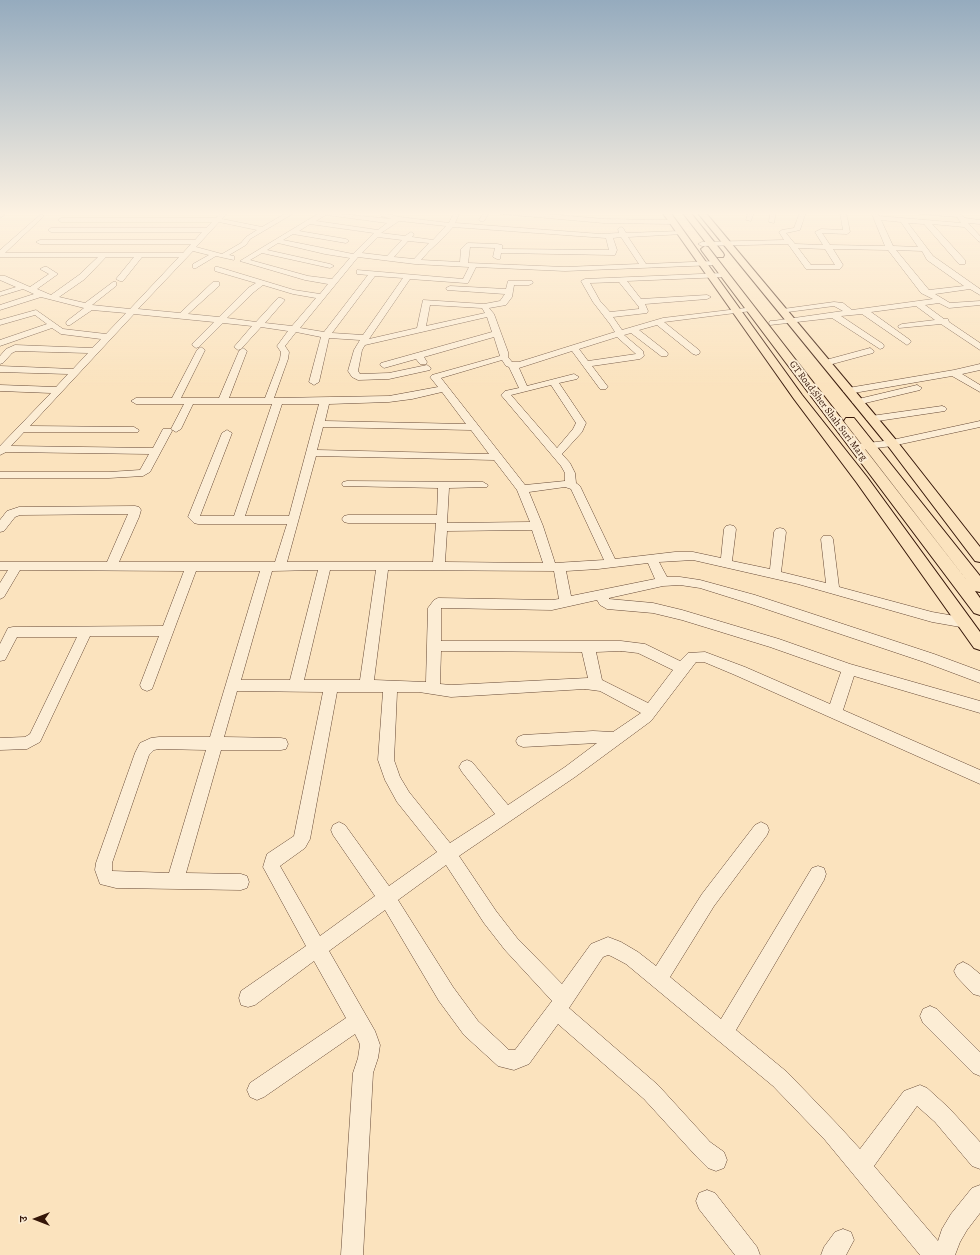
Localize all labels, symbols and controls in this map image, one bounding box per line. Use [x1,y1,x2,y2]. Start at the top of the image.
street label: GT Road;Sher Shah Suri Marg [787,359,869,463]
north arrow [16,1199,56,1239]
text: उ [16,1216,31,1222]

